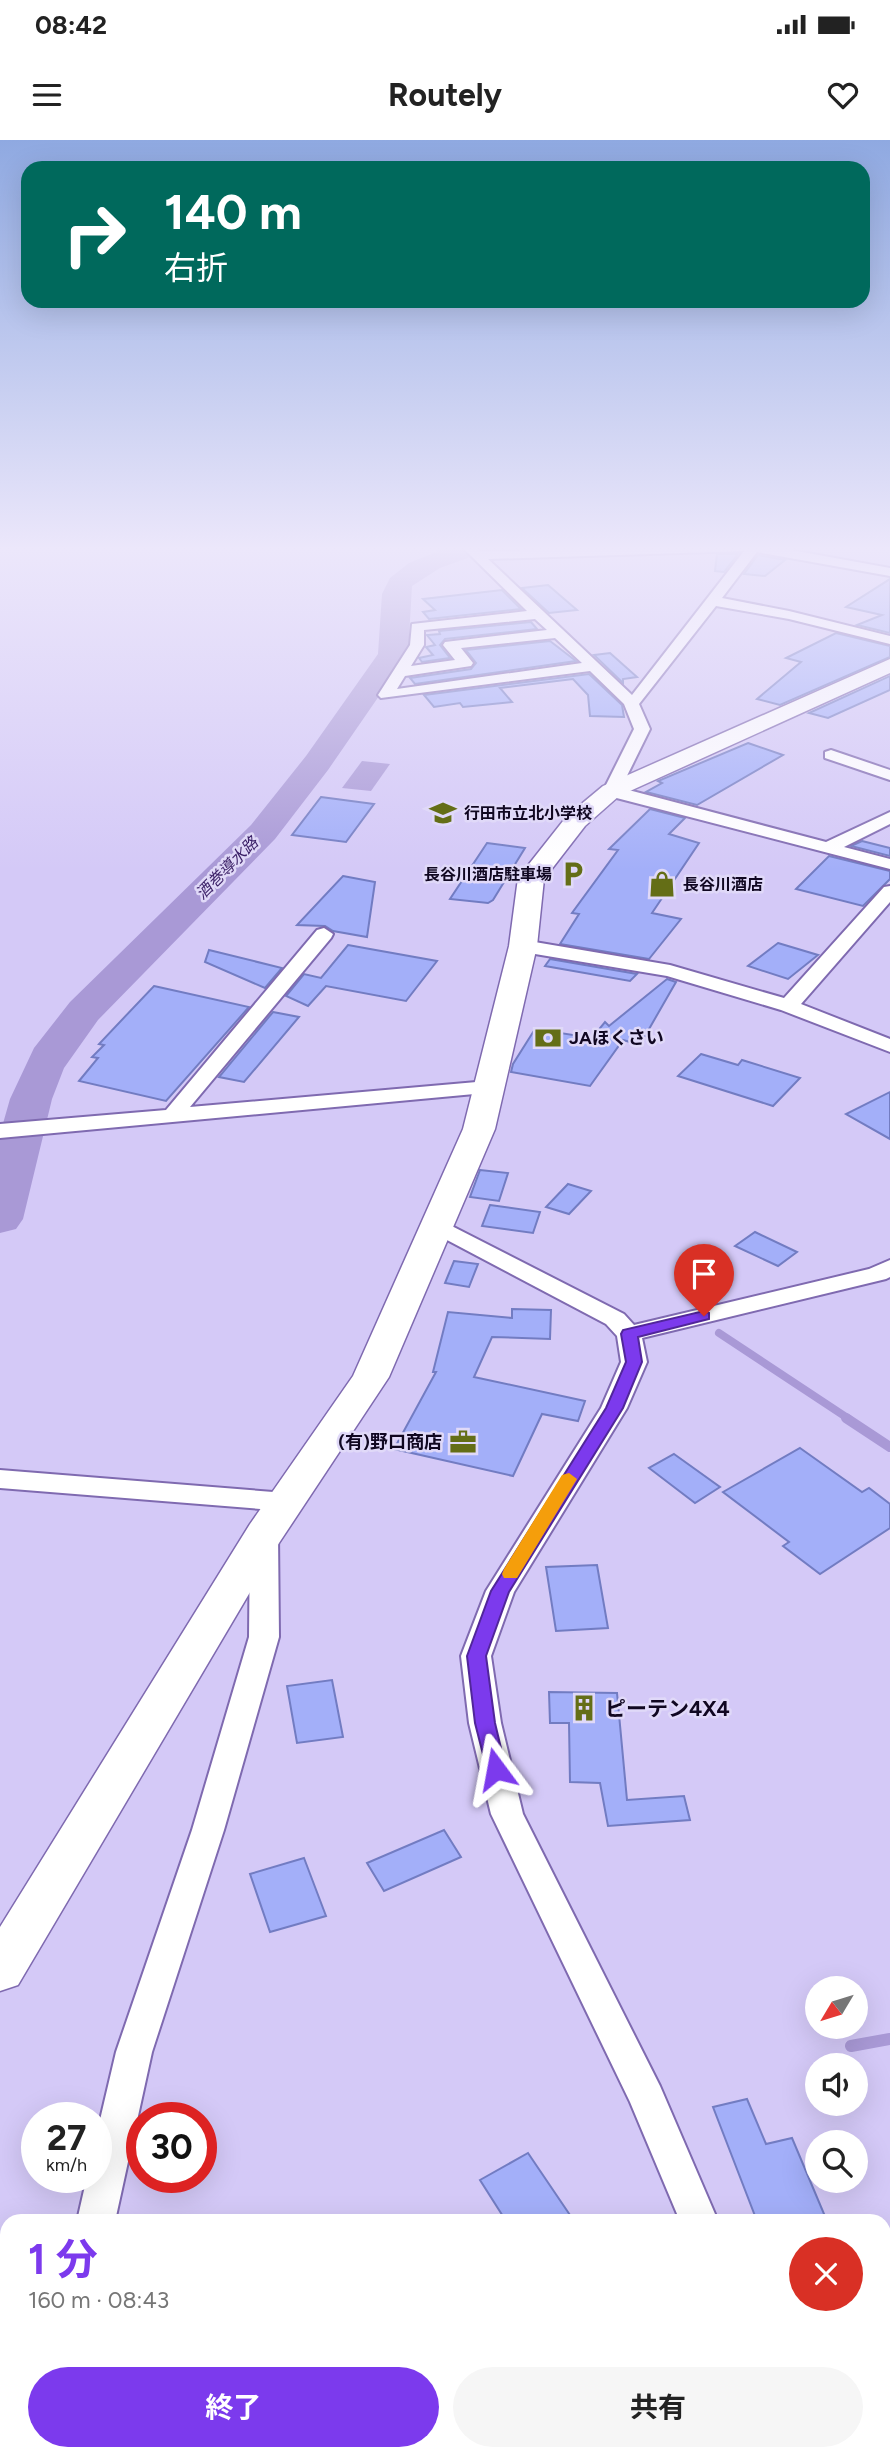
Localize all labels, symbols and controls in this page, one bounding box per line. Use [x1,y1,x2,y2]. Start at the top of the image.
text: 08:42 [35,9,107,41]
icon: menu [28,76,66,114]
text: Routely [388,76,502,114]
icon: heart [824,76,862,114]
text: 140 m [164,182,302,241]
icon: right [49,189,140,280]
text: 右折 [164,249,228,287]
school or university icon: 行田市立北小学校 [428,798,458,828]
place label: 行田市立北小学校 [464,804,592,823]
water label: 酒巻導水路 [192,832,263,903]
parking icon: 長谷川酒店駐車場 [558,859,588,889]
place label: 長谷川酒店駐車場 [424,865,552,884]
shop icon: 長谷川酒店 [647,869,677,899]
place label: 長谷川酒店 [683,875,763,894]
bank icon: JAほくさい [533,1023,563,1053]
place label: JAほくさい [569,1027,664,1049]
pin [674,1244,734,1316]
icon: arrive [685,1255,723,1293]
office icon: (有)野口商店 [448,1427,478,1457]
place label: (有)野口商店 [338,1431,442,1453]
building icon: ピーテン4X4 [569,1693,599,1723]
place label: ピーテン4X4 [605,1696,730,1721]
position arrow [459,1732,533,1806]
north arrow [805,1976,868,2039]
map controls [805,1976,868,2193]
button: sound [805,2053,868,2116]
speed limit sign: 30 [126,2102,217,2193]
text: 27 [47,2117,86,2159]
button: search [805,2130,868,2193]
text: km/h [46,2154,87,2176]
text: 1 分 [28,2234,98,2285]
button: close [789,2237,863,2311]
text: 160 m · 08:43 [28,2286,169,2314]
button: 終了 [28,2367,439,2447]
button: 共有 [453,2367,863,2447]

